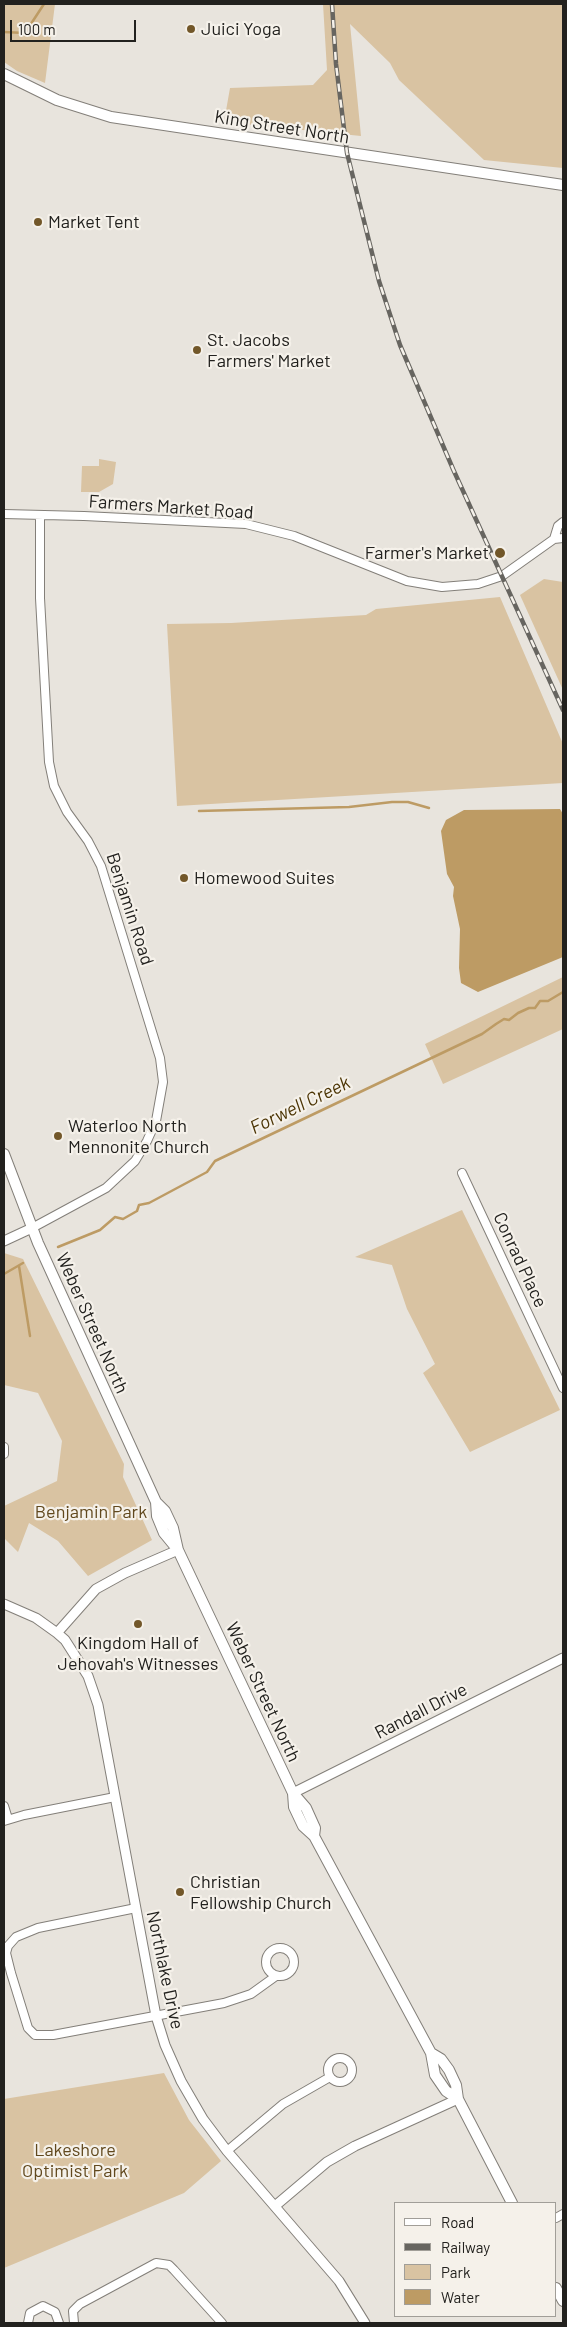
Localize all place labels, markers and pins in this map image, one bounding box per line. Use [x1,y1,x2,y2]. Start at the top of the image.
place label: Juici Yoga [201,18,281,40]
marker: Juici Yoga [185,23,197,35]
place label: Market Tent [48,211,140,233]
marker: Market Tent [32,216,44,228]
place label: St. Jacobs Farmers' Market [207,329,331,372]
marker: St. Jacobs Farmers' Market [191,344,203,356]
place label: Farmer's Market [365,542,489,564]
marker: Farmer's Market [493,546,507,560]
place label: Homewood Suites [194,867,335,889]
marker: Homewood Suites [178,872,190,884]
place label: Waterloo North Mennonite Church [68,1115,209,1158]
marker: Waterloo North Mennonite Church [52,1130,64,1142]
marker: Kingdom Hall of Jehovah's Witnesses [132,1618,144,1630]
place label: Kingdom Hall of Jehovah's Witnesses [58,1632,218,1675]
place label: Christian Fellowship Church [190,1871,332,1914]
marker: Christian Fellowship Church [174,1886,186,1898]

